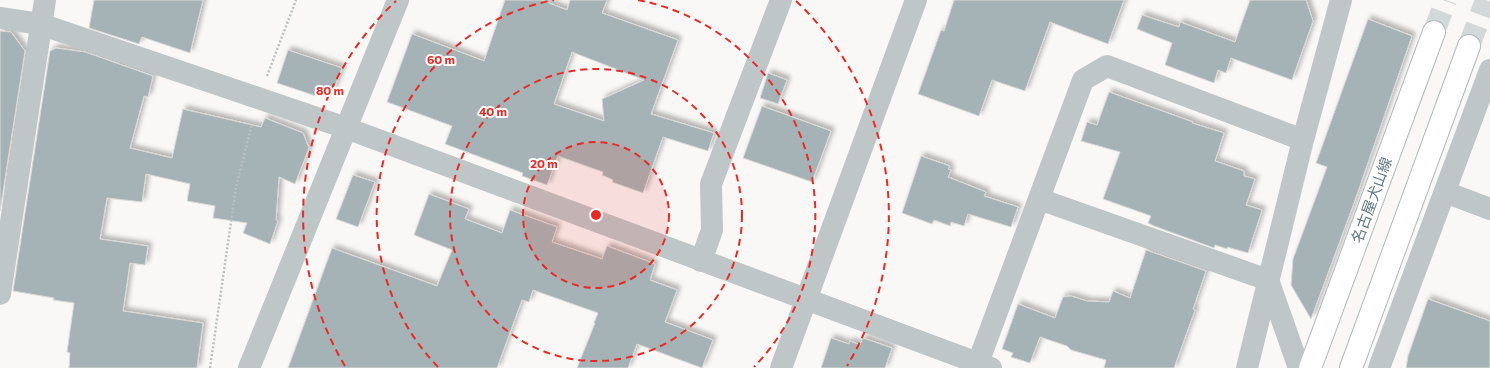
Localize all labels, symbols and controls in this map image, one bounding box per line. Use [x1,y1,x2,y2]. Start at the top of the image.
text: 60 m [427,52,455,66]
text: 80 m [316,83,344,97]
text: 40 m [479,104,507,118]
street label: 名古屋犬山線 [1347,155,1395,245]
text: 20 m [530,156,558,170]
centre of rings [589,208,603,222]

